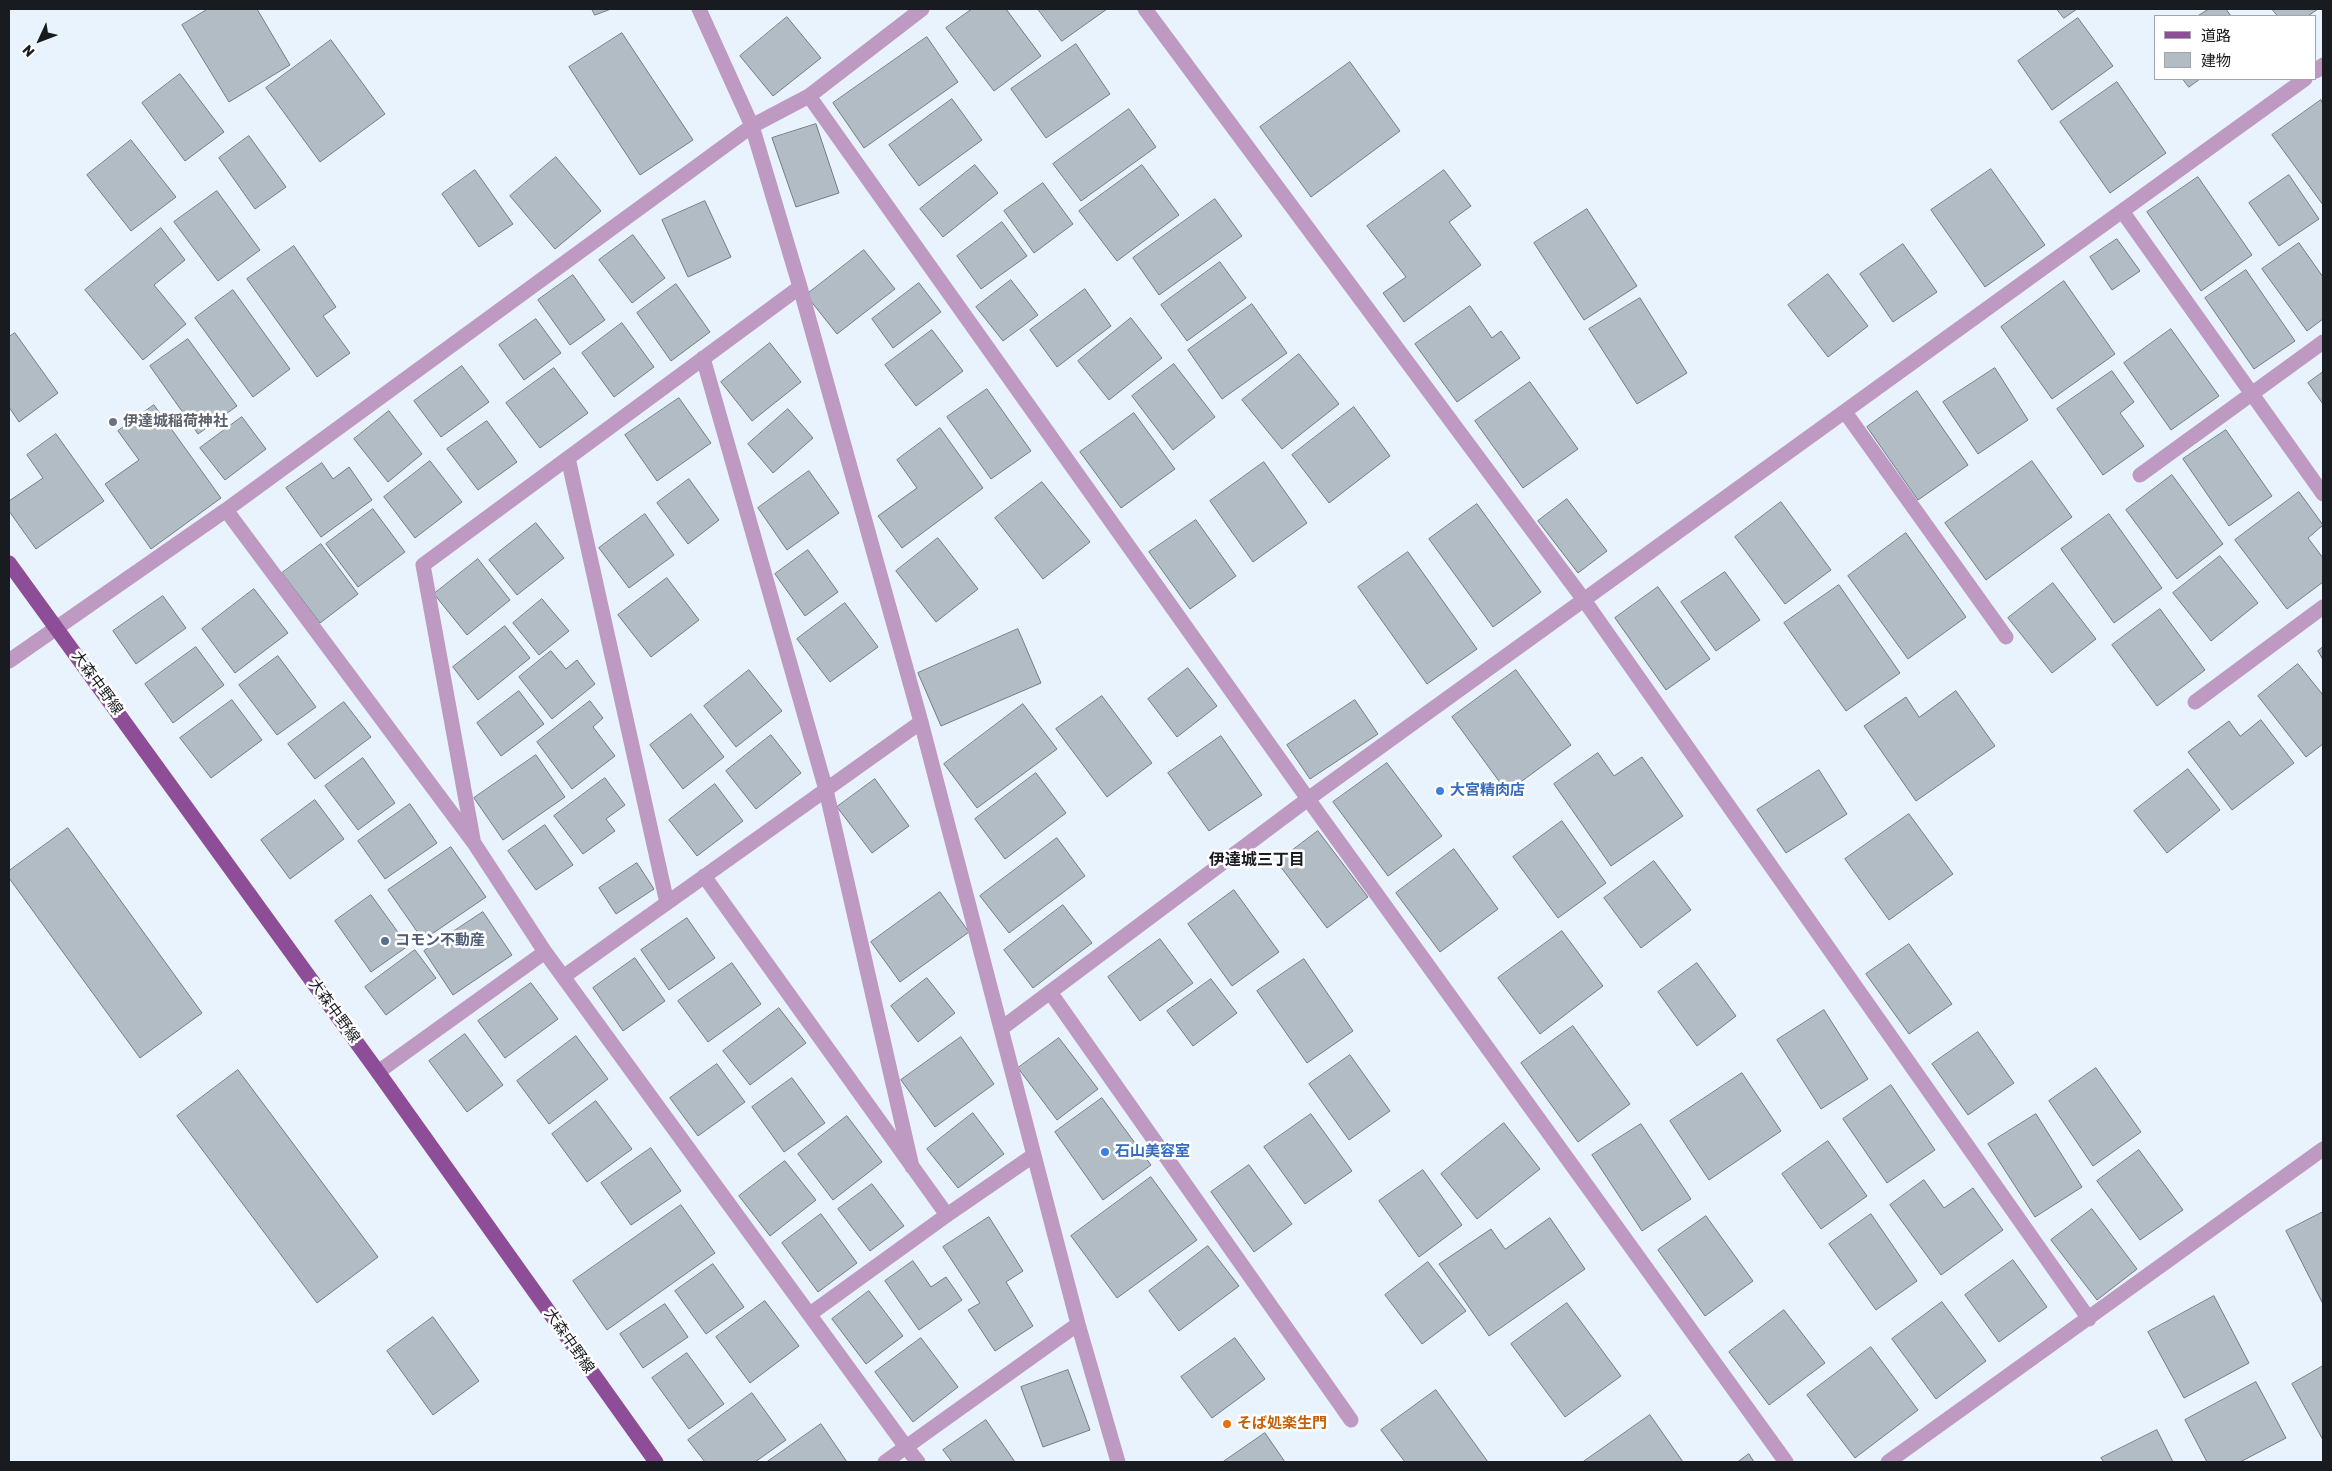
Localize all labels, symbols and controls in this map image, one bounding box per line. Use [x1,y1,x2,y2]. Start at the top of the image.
north arrow [15,15,65,65]
legend [2154,15,2317,80]
text: 道路 [2201,27,2231,45]
text: N [19,41,38,60]
text: 建物 [2201,52,2231,70]
place label: 伊達城稲荷神社 [123,413,228,431]
marker: 伊達城稲荷神社 [107,416,119,428]
street label: 大森中野線 [68,647,126,719]
place label: 大宮精肉店 [1450,782,1525,800]
marker: 大宮精肉店 [1434,785,1446,797]
district label: 伊達城三丁目 [1209,850,1305,870]
place label: コモン不動産 [395,932,485,950]
marker: コモン不動産 [379,935,391,947]
street label: 大森中野線 [305,975,363,1047]
place label: 石山美容室 [1115,1143,1190,1161]
marker: 石山美容室 [1099,1146,1111,1158]
street label: 大森中野線 [540,1305,598,1377]
place label: そば処楽生門 [1237,1415,1327,1433]
marker: そば処楽生門 [1221,1418,1233,1430]

